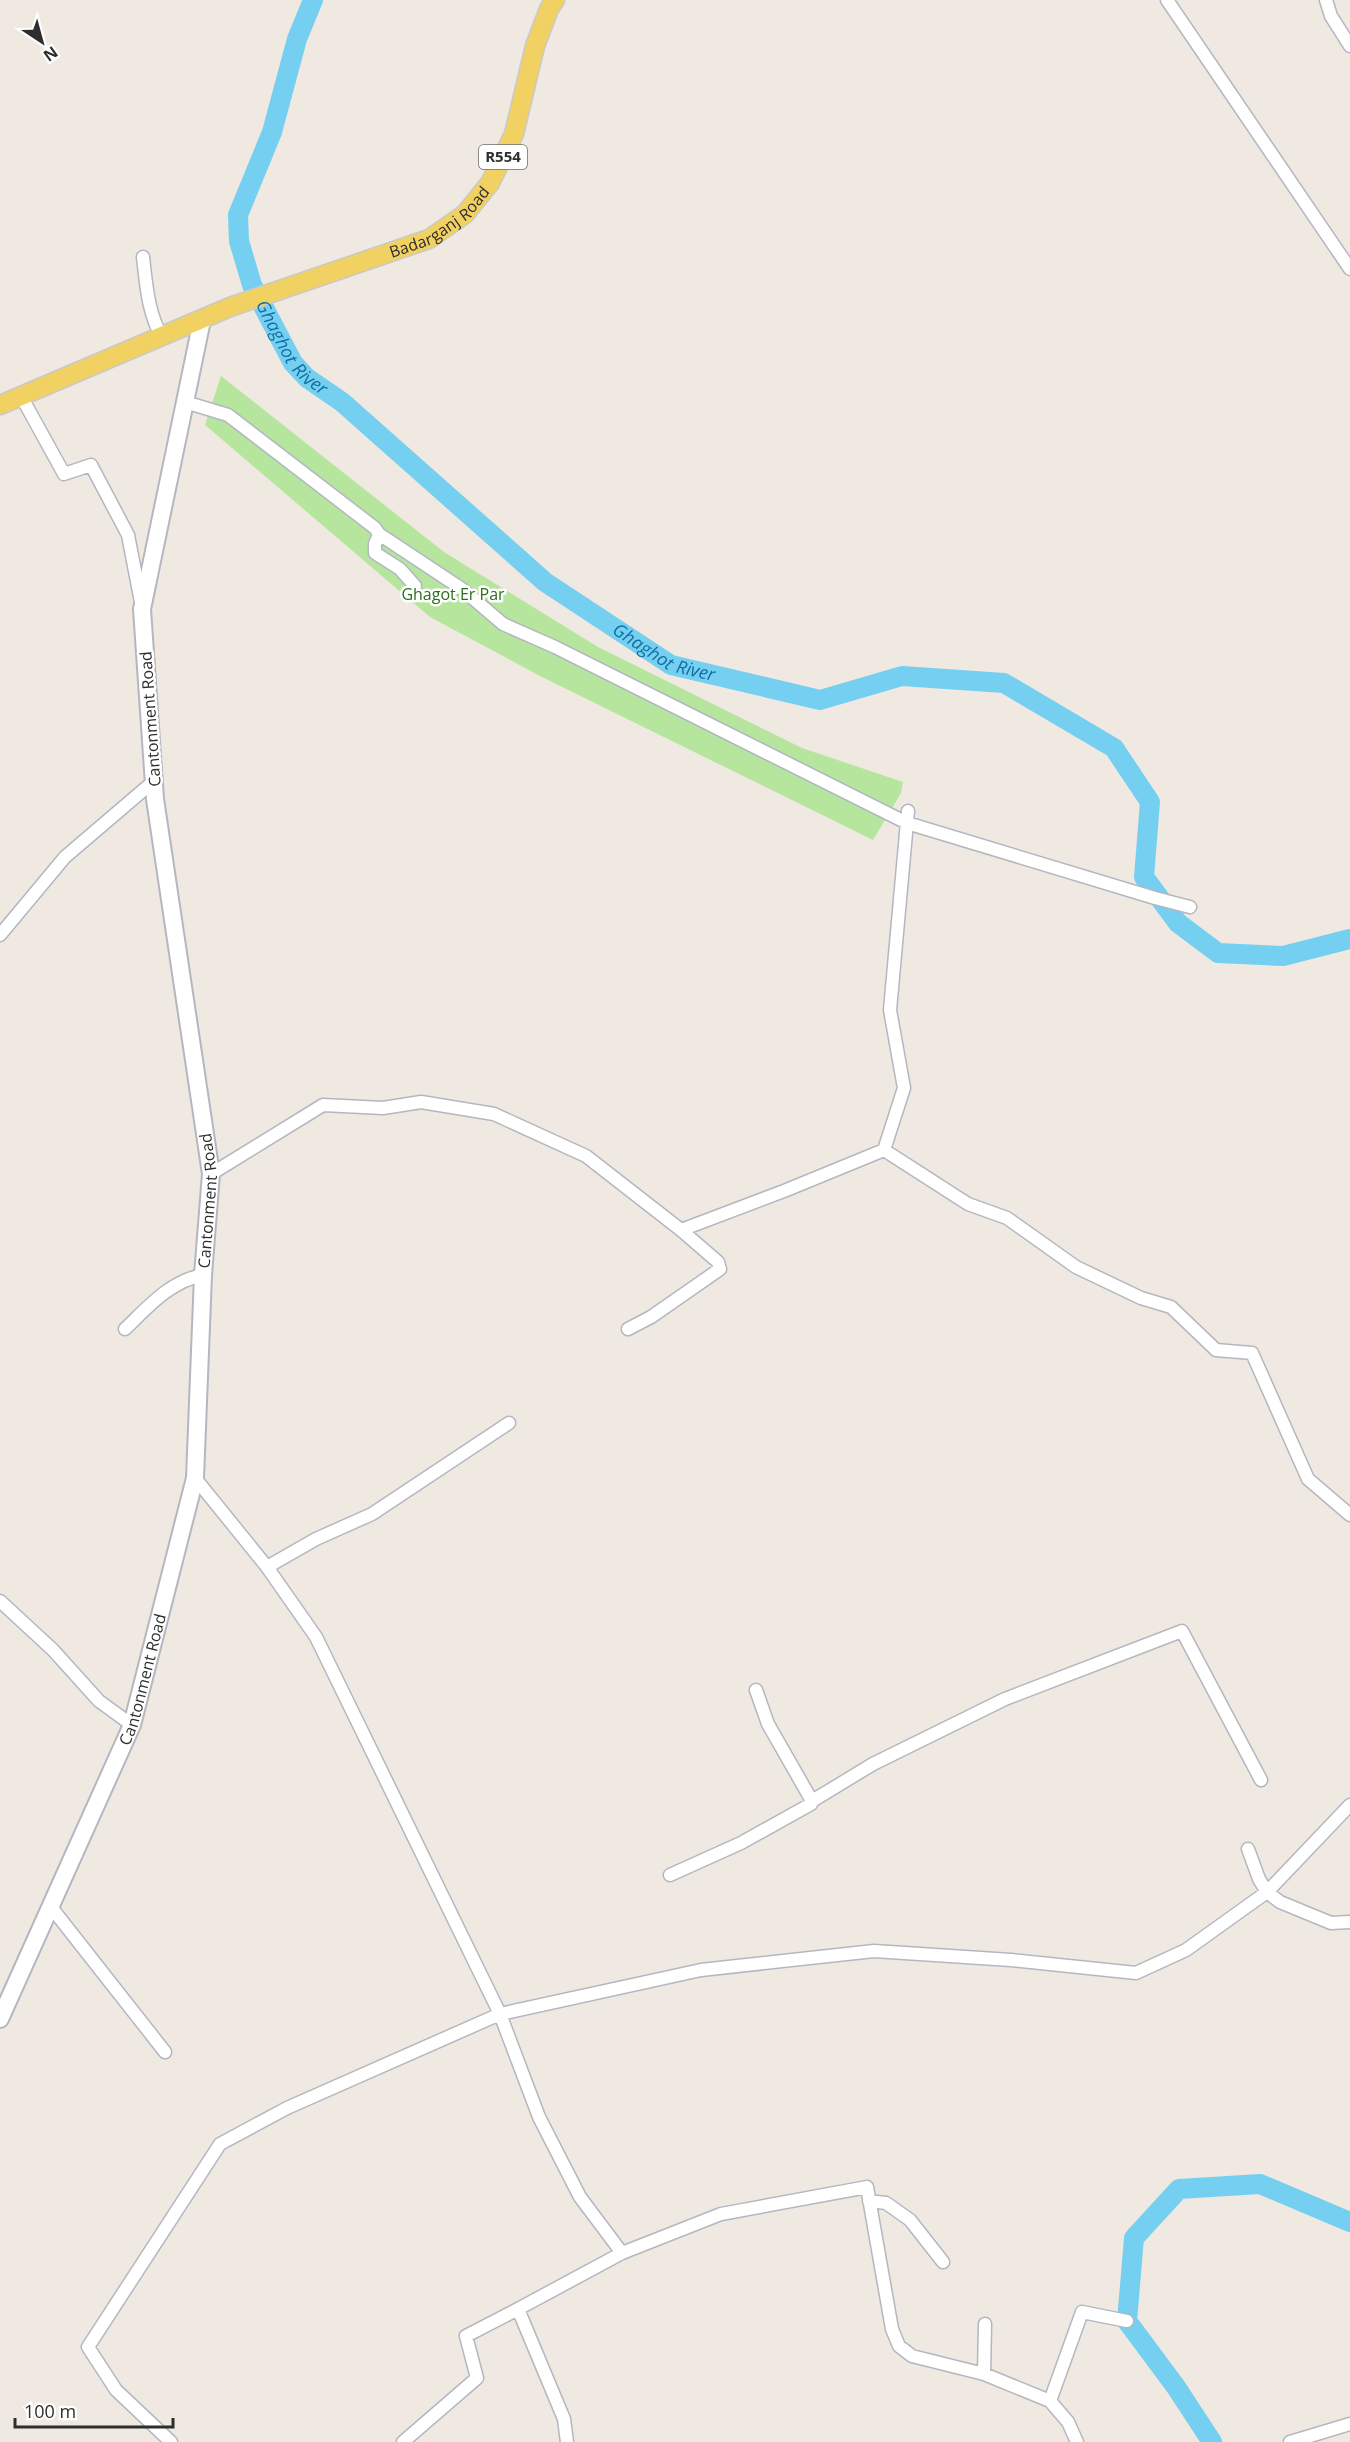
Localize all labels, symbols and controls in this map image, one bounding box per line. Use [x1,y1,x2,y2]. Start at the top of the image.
north arrow [12,12,72,72]
text: N [39,41,63,67]
road number: R554 [479,145,527,169]
street label: Badarganj Road [386,181,494,263]
water label: Ghaghot River [251,295,334,400]
park label: Ghagot Er Par [401,583,505,605]
water label: Ghaghot River [609,617,719,686]
street label: Cantonment Road [134,651,166,787]
street label: Cantonment Road [193,1132,222,1269]
street label: Cantonment Road [113,1611,171,1749]
scale bar [15,2391,172,2429]
text: 100 m [24,2399,76,2423]

